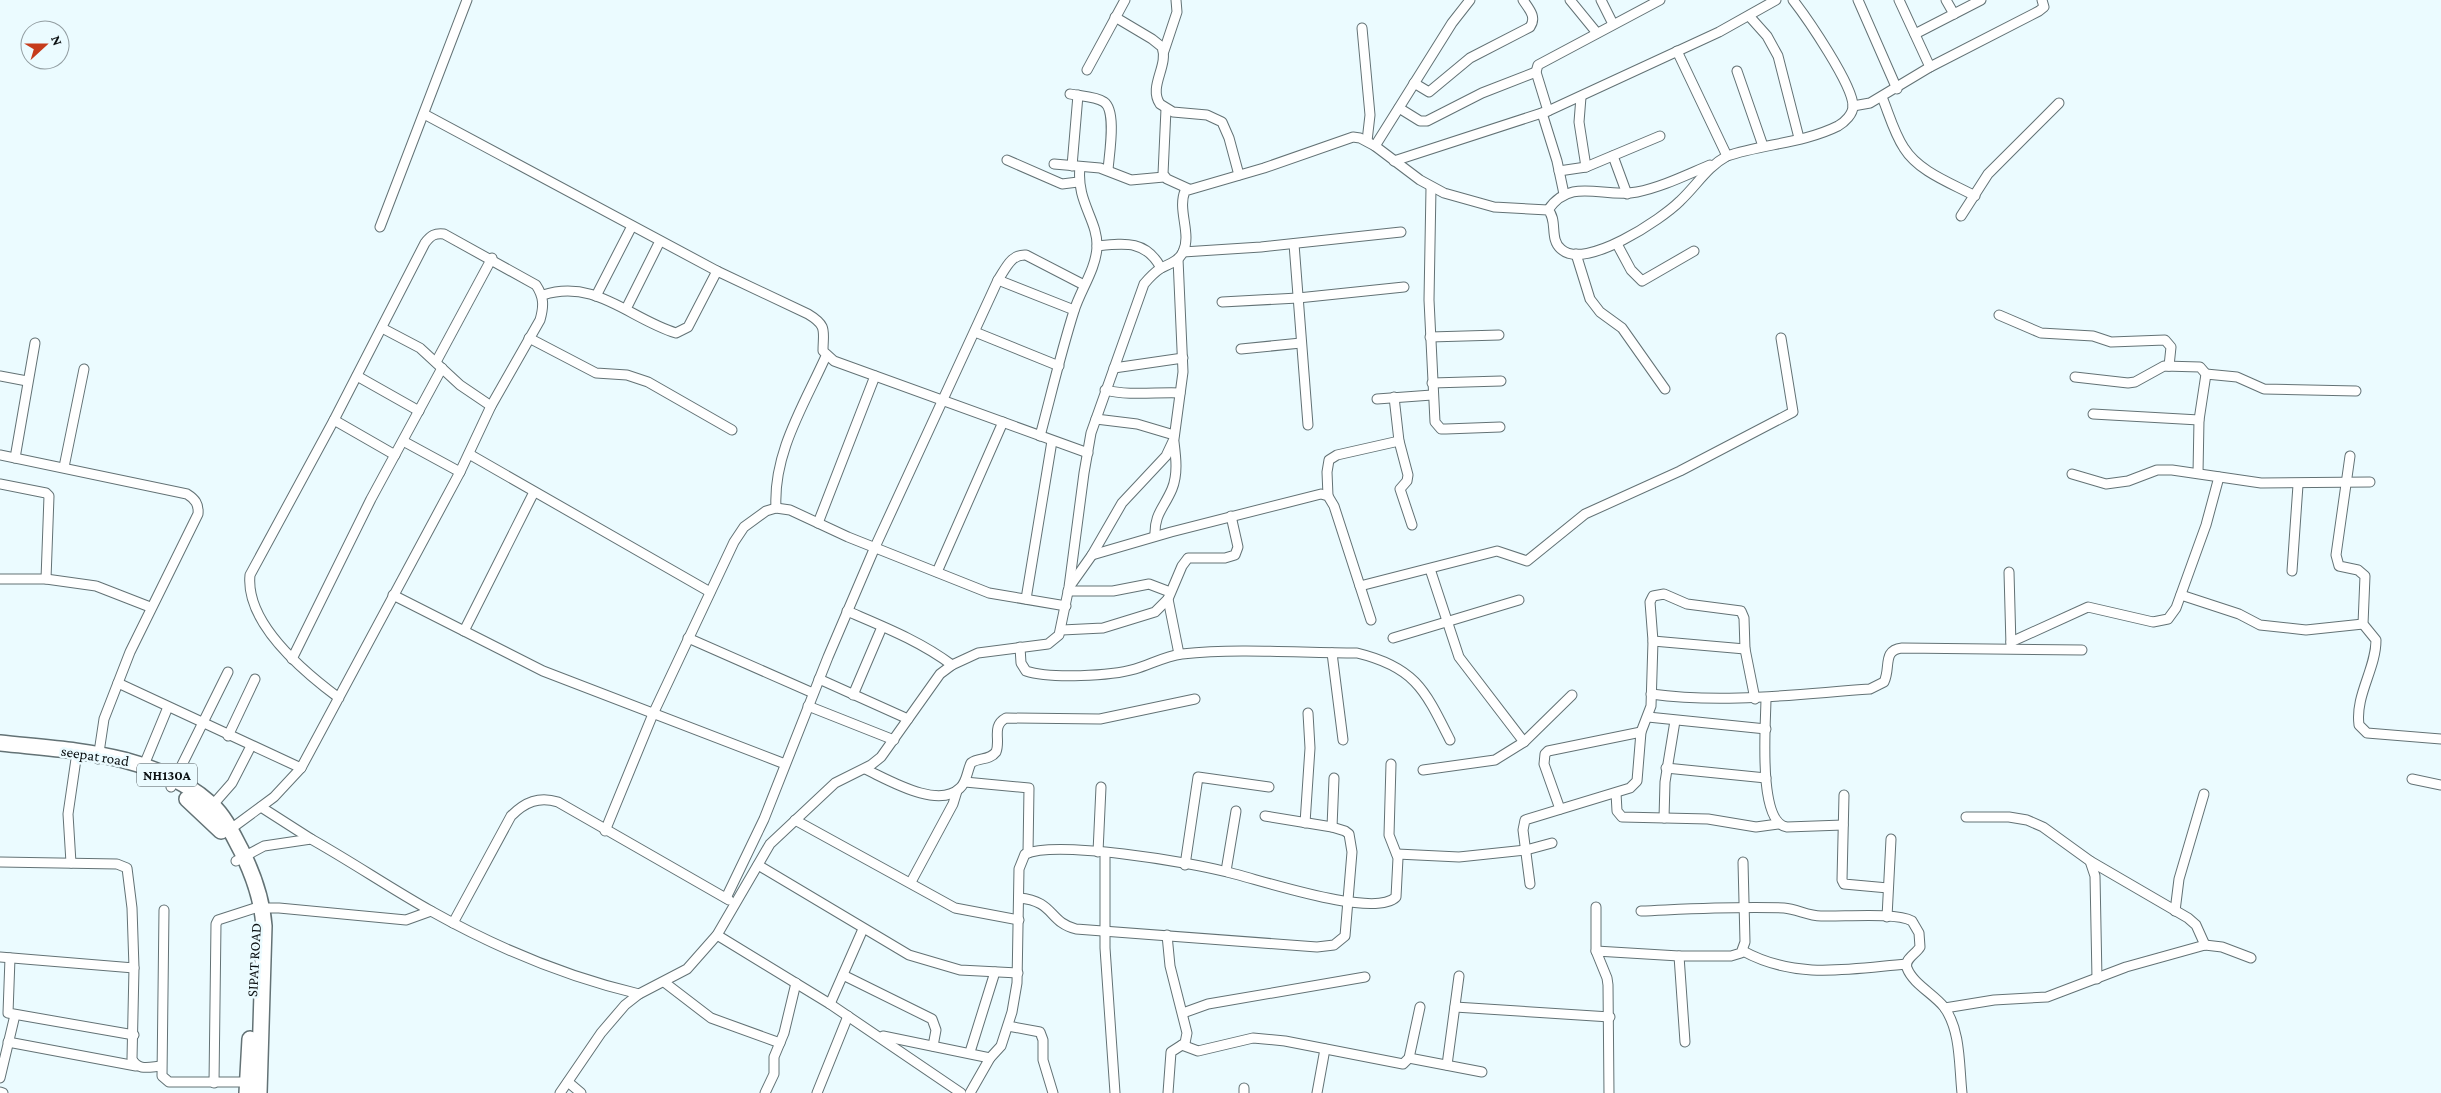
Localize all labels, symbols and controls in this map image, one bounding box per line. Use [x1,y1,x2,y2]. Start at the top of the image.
north arrow [20,20,70,70]
text: N [48,33,66,48]
street label: seepat road [60,743,130,770]
road number: NH130A [137,764,197,786]
street label: SIPAT ROAD [244,923,264,997]

